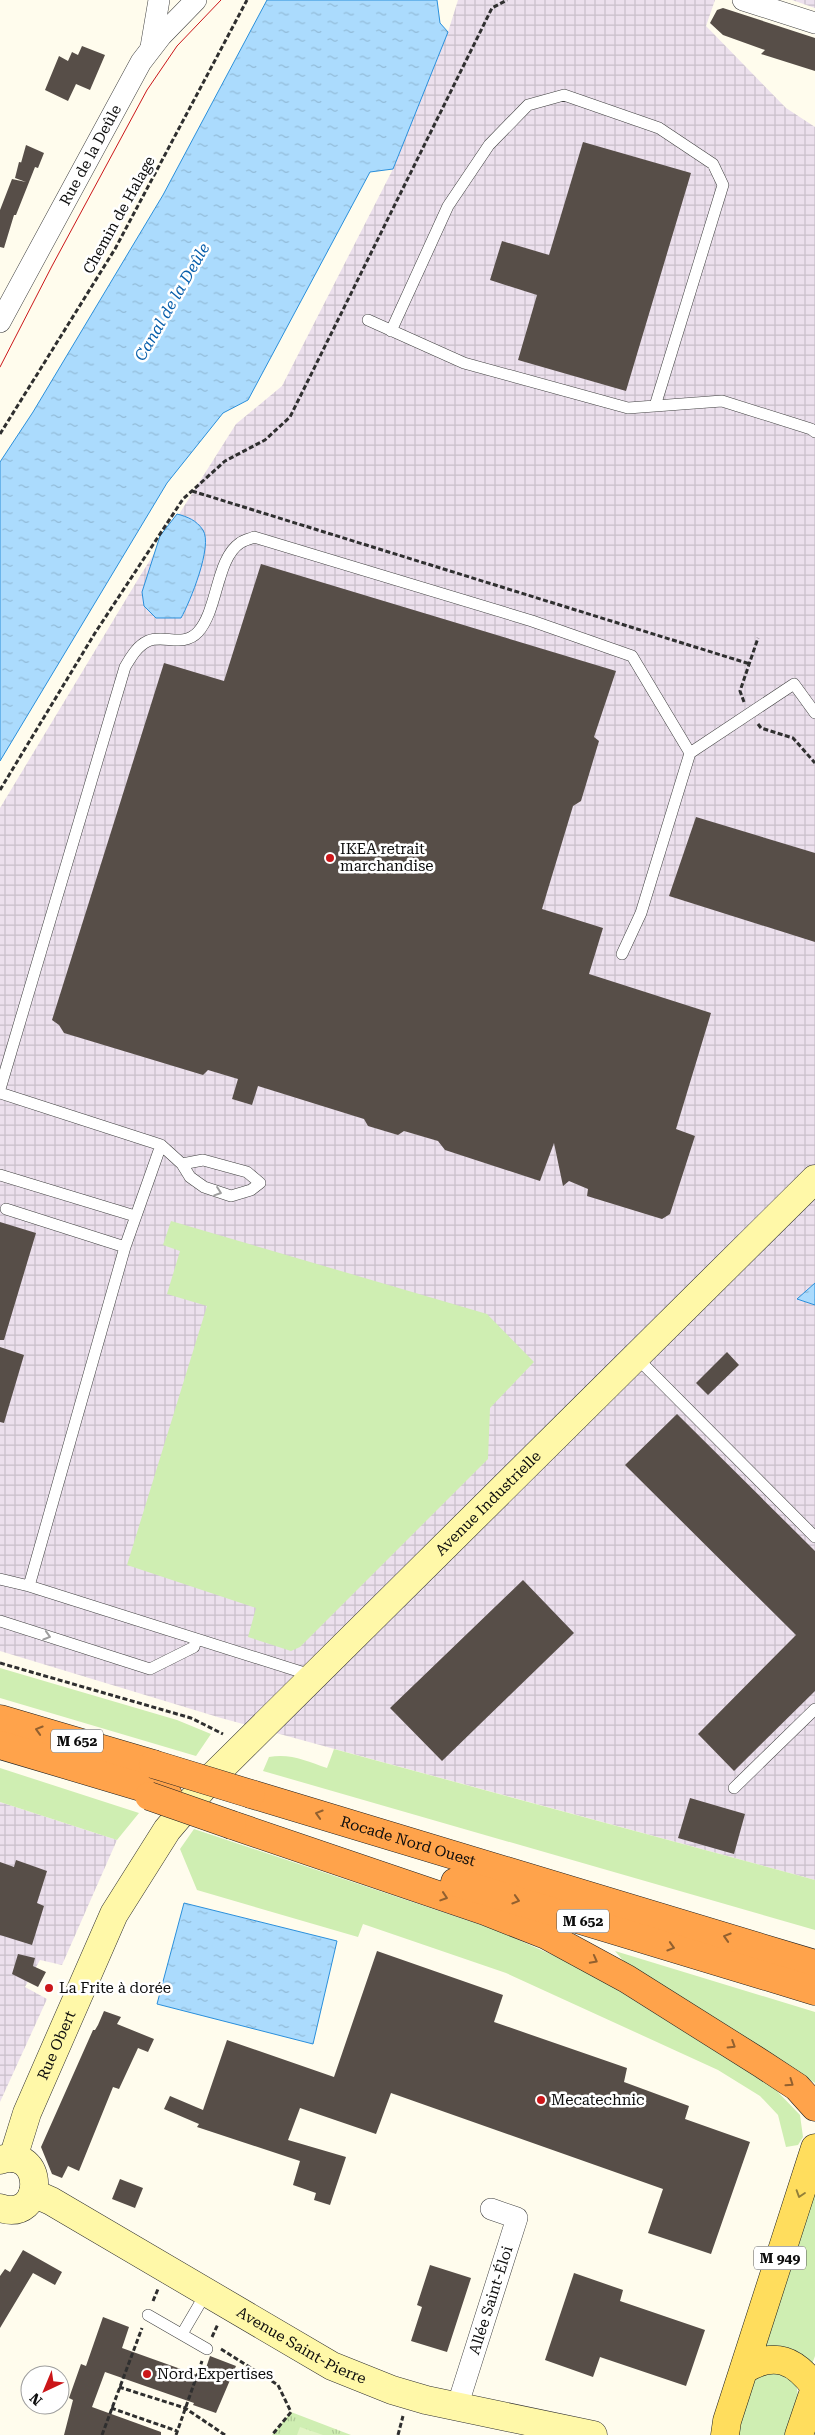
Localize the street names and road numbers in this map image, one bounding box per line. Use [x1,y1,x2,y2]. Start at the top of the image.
street label: Rue de la Deûle [56,101,125,208]
street label: Chemin de Halage [79,153,159,277]
street label: Avenue Industrielle [432,1447,545,1559]
road number: M 652 [51,1730,103,1752]
street label: Rocade Nord Ouest [338,1812,478,1870]
road number: M 652 [557,1910,609,1932]
street label: Rue Obert [34,2008,80,2083]
street label: Allée Saint-Éloi [465,2244,517,2357]
road number: M 949 [754,2246,806,2270]
street label: Avenue Saint-Pierre [233,2303,369,2388]

